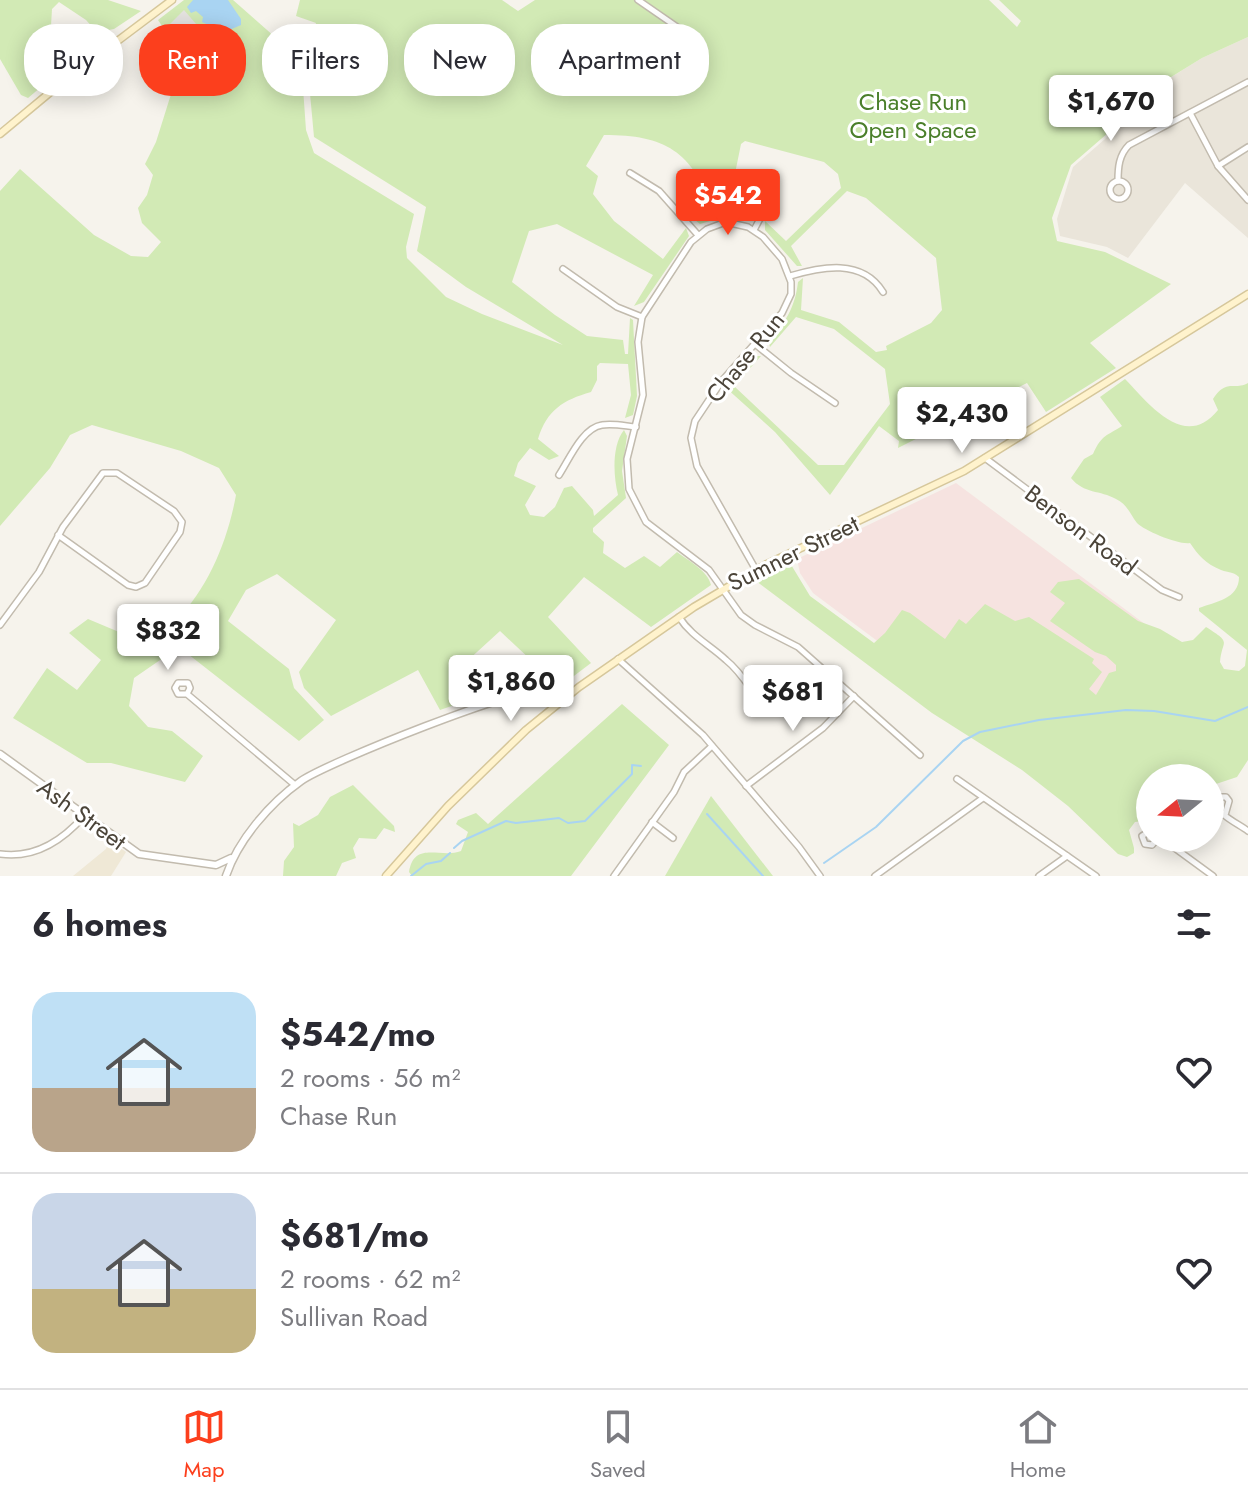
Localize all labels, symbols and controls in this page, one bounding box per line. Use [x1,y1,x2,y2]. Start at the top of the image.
chip: Buy [24,24,123,96]
chip: Rent [139,24,246,96]
chip: Filters [262,24,388,96]
chip: New [404,24,515,96]
chip: Apartment [531,24,709,96]
pin: $1,670 [1046,75,1176,143]
text: $1,670 [1067,82,1155,120]
park label: Chase Run Open Space [849,84,977,147]
pin: $542 [681,169,775,237]
text: $542 [694,176,762,214]
street label: Chase Run [697,304,793,410]
pin: $2,430 [897,387,1027,455]
text: $2,430 [915,394,1009,432]
street label: Benson Road [1017,476,1145,584]
street label: Sumner Street [721,506,865,600]
pin: $832 [121,604,215,672]
text: $832 [135,611,201,649]
pin: $1,860 [446,655,576,723]
text: $1,860 [467,662,555,700]
pin: $681 [746,665,840,733]
text: $681 [761,672,825,710]
north arrow [1136,764,1224,852]
map controls [1136,764,1224,852]
street label: Ash Street [30,770,134,858]
text: 6 homes [32,900,167,949]
icon: filters [1172,902,1216,946]
text: $542/mo [280,1010,435,1059]
icon: home [96,1024,192,1120]
icon: heart [1172,1050,1216,1094]
text: 2 rooms · 56 m² [280,1059,460,1097]
text: Chase Run [280,1097,398,1135]
text: $681/mo [280,1211,429,1260]
icon: home [96,1225,192,1321]
icon: heart [1172,1251,1216,1295]
text: 2 rooms · 62 m² [280,1260,461,1298]
text: Sullivan Road [280,1298,428,1336]
tab: Map [182,1405,226,1485]
tab: Saved [590,1405,646,1485]
tab: Home [1010,1405,1066,1485]

